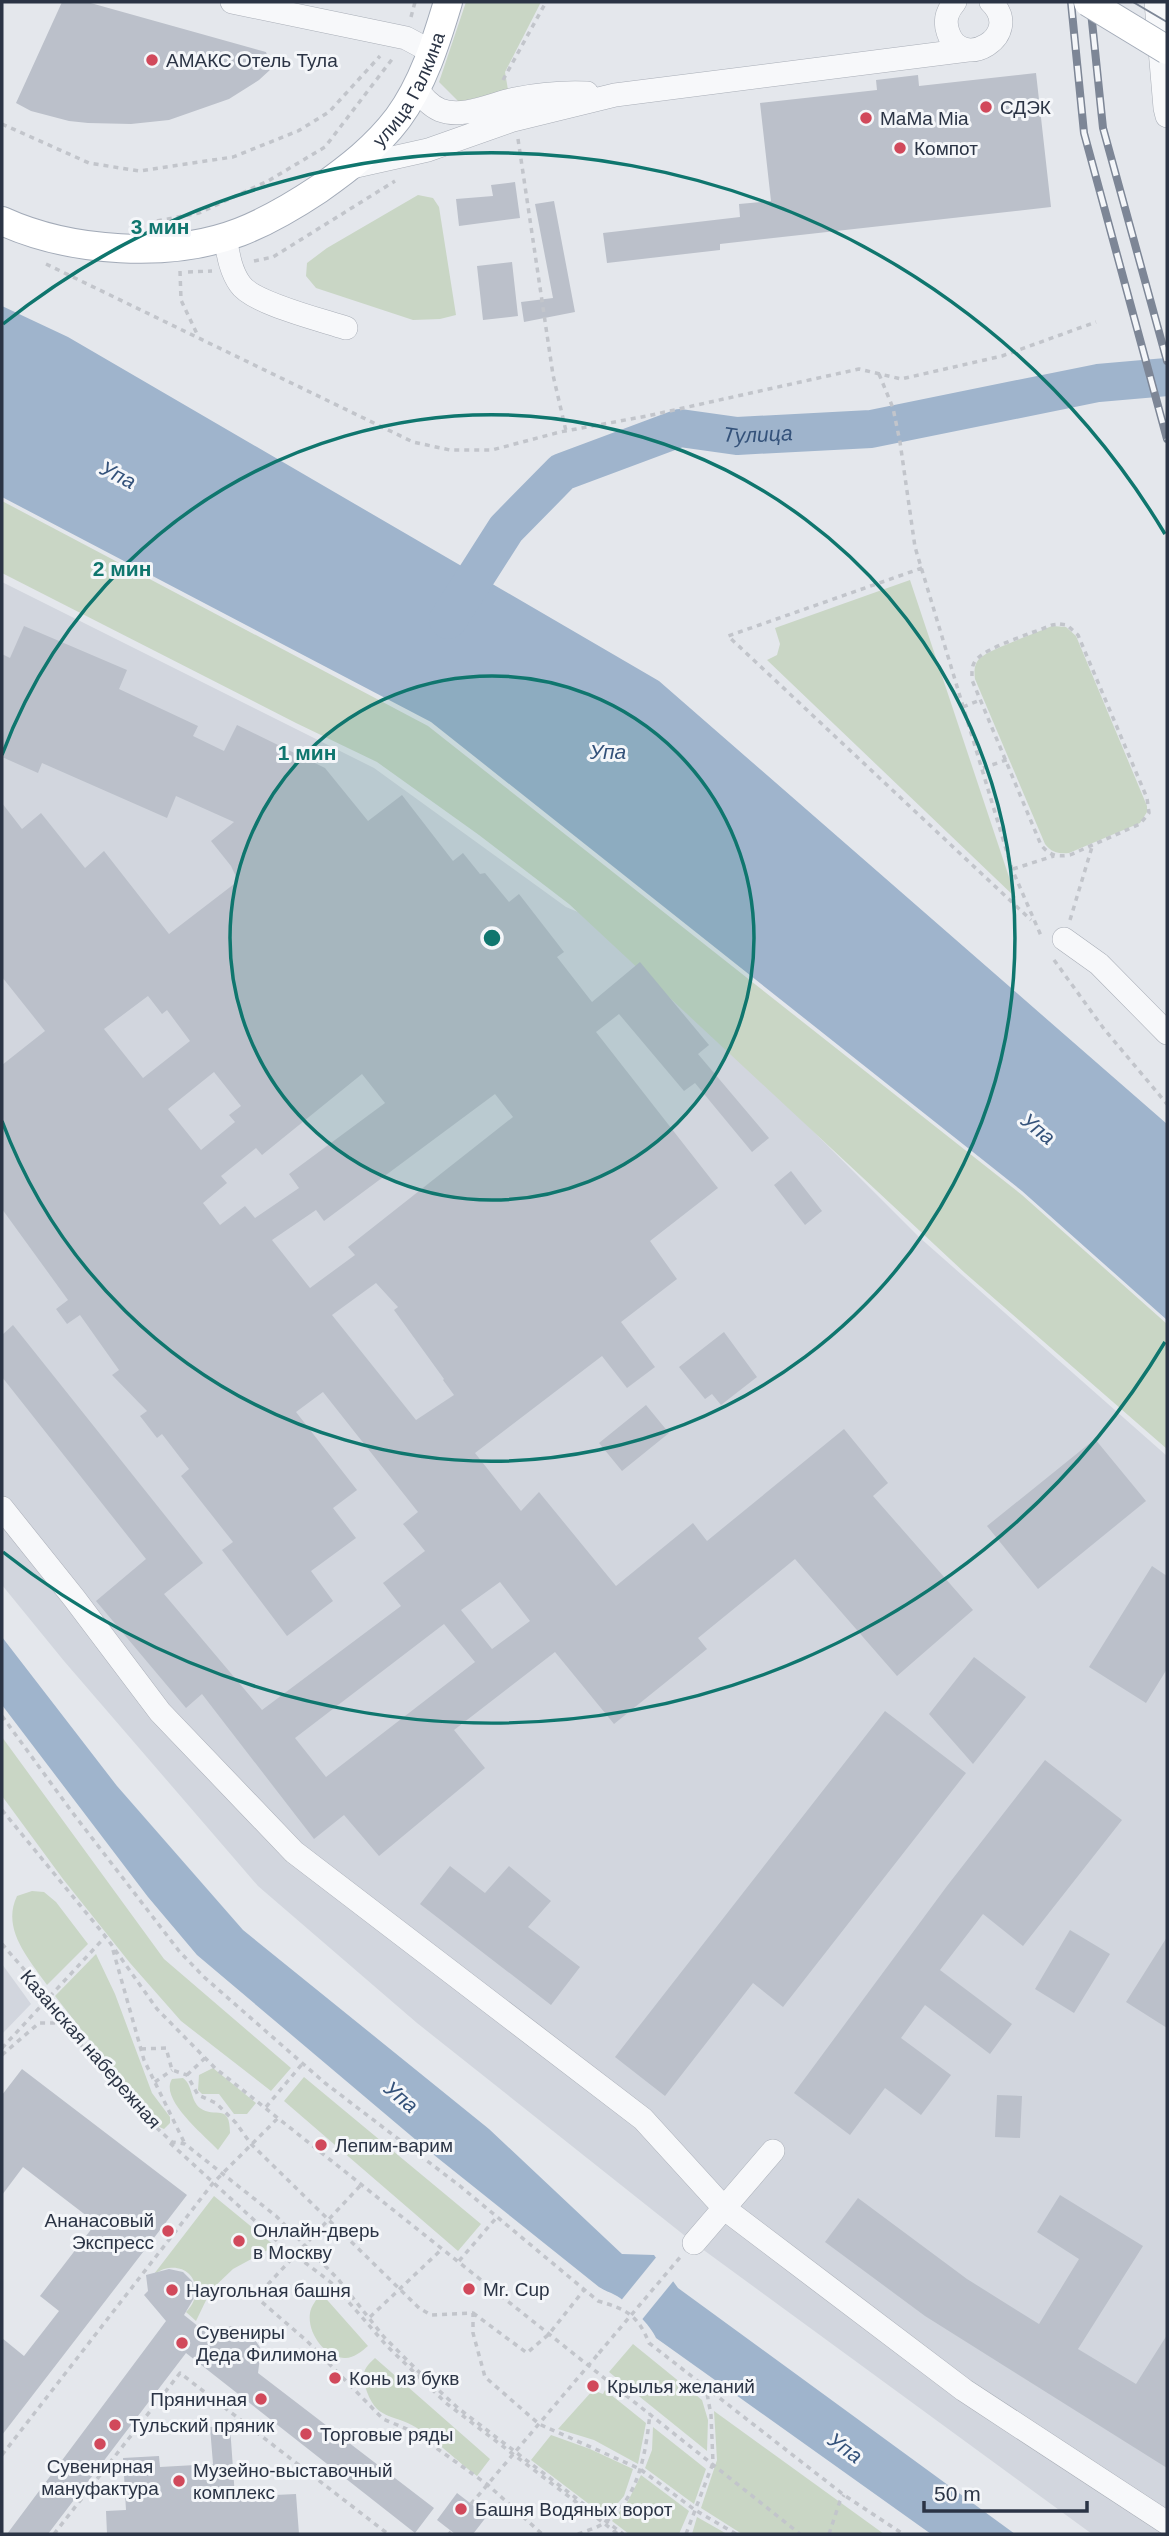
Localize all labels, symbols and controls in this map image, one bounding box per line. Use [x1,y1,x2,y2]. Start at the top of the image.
street label: улица Галкина [369,29,449,151]
place label: АМАКС Отель Тула [166,50,338,71]
marker: АМАКС Отель Тула [144,52,160,68]
place label: СДЭК [1000,97,1051,118]
marker: СДЭК [978,99,994,115]
place label: MaMa Mia [880,108,969,129]
marker: MaMa Mia [858,110,874,126]
place label: Компот [914,138,978,159]
marker: Компот [892,140,908,156]
text: 3 мин [131,215,189,238]
water label: Тулица [721,421,793,447]
water label: Упа [96,456,140,493]
text: 2 мин [93,557,151,580]
water label: Упа [589,740,626,763]
text: 1 мин [278,741,336,764]
centre of rings [480,926,504,950]
water label: Упа [1016,1108,1060,1149]
street label: Казанская набережная [16,1966,165,2133]
water label: Упа [379,2075,423,2117]
place label: Лепим-варим [335,2135,453,2156]
marker: Лепим-варим [313,2137,329,2153]
place label: Ананасовый Экспресс [45,2210,154,2253]
place label: Онлайн-дверь в Москву [253,2220,379,2263]
marker: Ананасовый Экспресс [160,2223,176,2239]
marker: Онлайн-дверь в Москву [231,2233,247,2249]
place label: Mr. Cup [483,2279,550,2300]
place label: Наугольная башня [186,2280,351,2301]
marker: Mr. Cup [461,2281,477,2297]
marker: Наугольная башня [164,2282,180,2298]
place label: Сувениры Деда Филимона [196,2322,338,2365]
marker: Сувениры Деда Филимона [174,2335,190,2351]
place label: Конь из букв [349,2368,459,2389]
marker: Конь из букв [327,2370,343,2386]
place label: Крылья желаний [607,2376,755,2397]
marker: Крылья желаний [585,2378,601,2394]
place label: Пряничная [150,2389,247,2410]
marker: Пряничная [253,2391,269,2407]
place label: Тульский пряник [129,2415,275,2436]
marker: Тульский пряник [107,2417,123,2433]
place label: Торговые ряды [320,2424,453,2445]
marker: Торговые ряды [298,2426,314,2442]
water label: Упа [823,2427,867,2468]
marker: Сувенирная мануфактура [92,2436,108,2452]
place label: Сувенирная мануфактура [41,2456,159,2499]
place label: Музейно-выставочный комплекс [193,2460,393,2503]
scale bar [924,2470,1087,2514]
marker: Музейно-выставочный комплекс [171,2473,187,2489]
text: 50 m [934,2482,981,2505]
place label: Башня Водяных ворот [475,2499,673,2520]
marker: Башня Водяных ворот [453,2501,469,2517]

